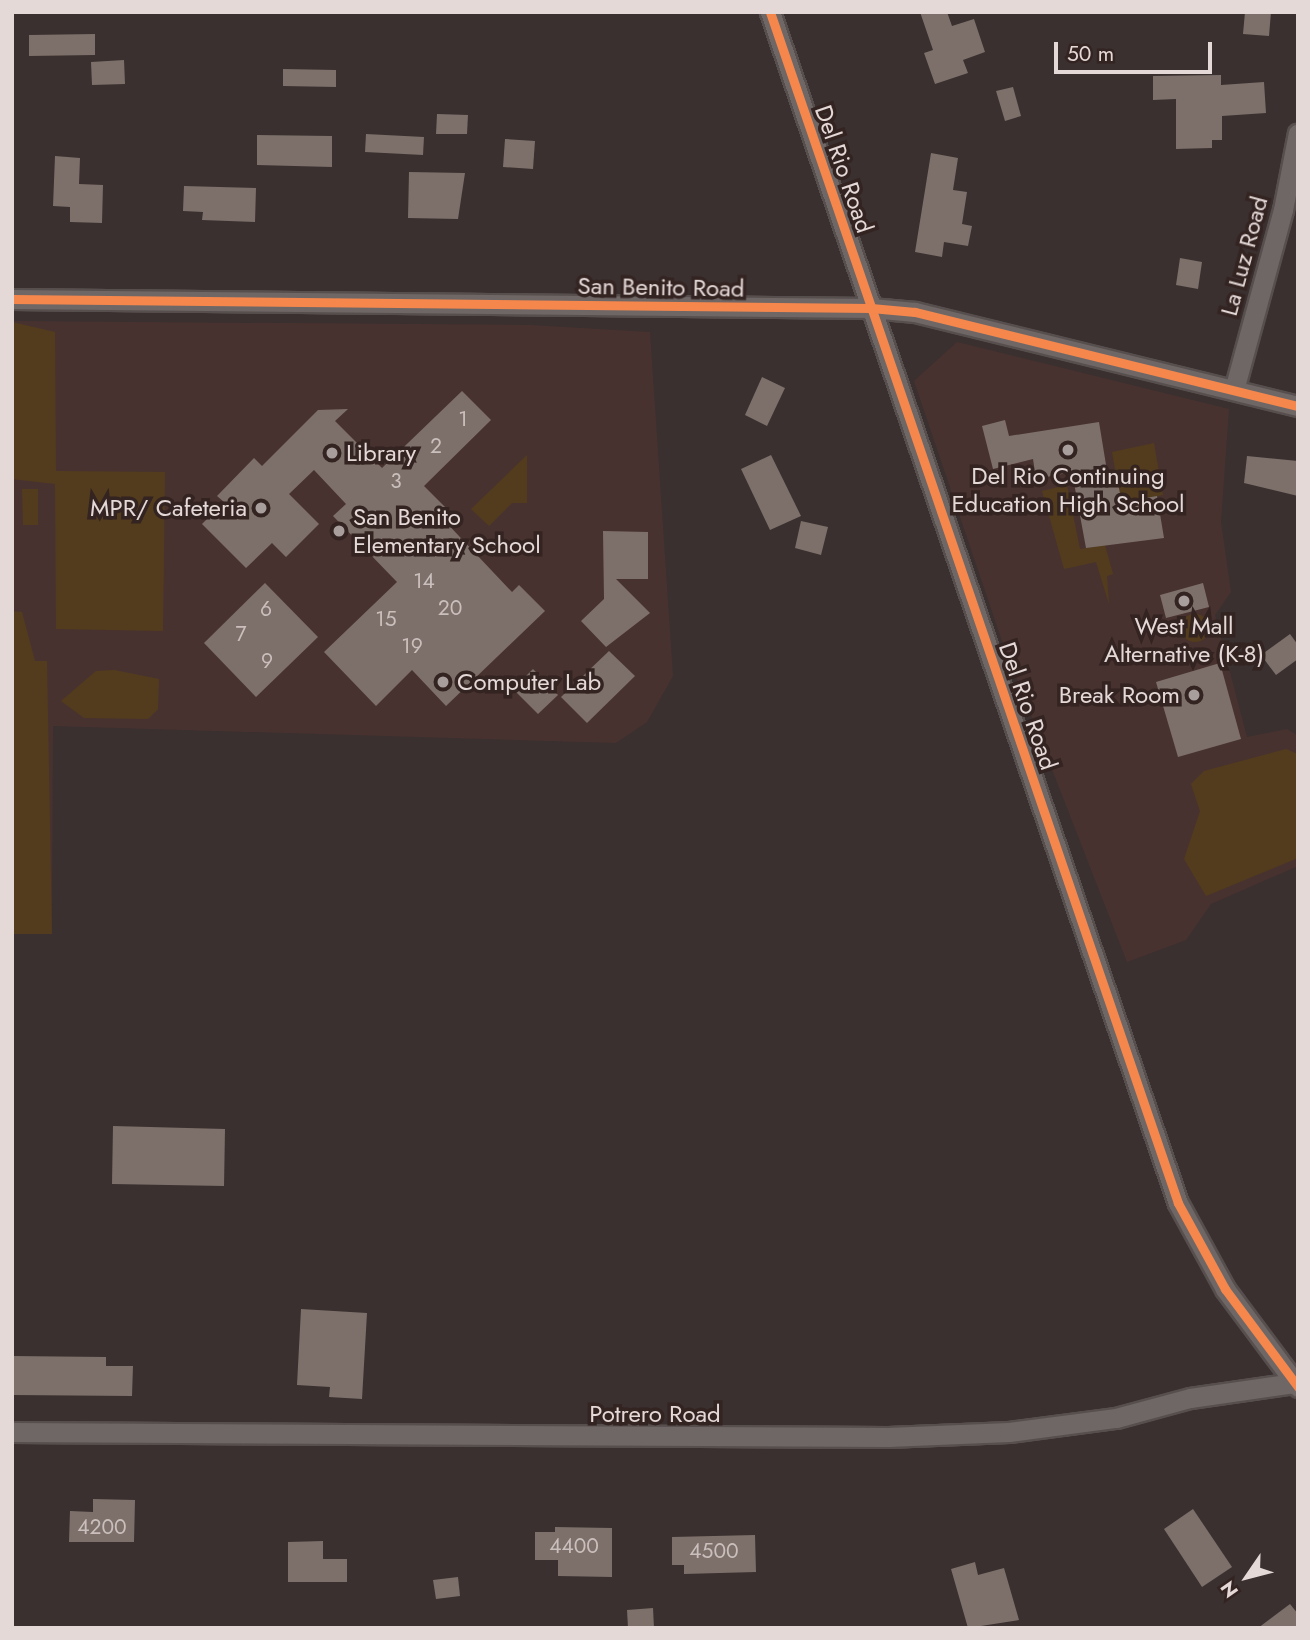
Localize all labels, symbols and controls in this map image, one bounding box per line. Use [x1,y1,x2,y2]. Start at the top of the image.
scale bar [1058,28,1216,72]
text: 50 m [1067,39,1114,69]
street label: Del Rio Road [809,101,879,237]
street label: La Luz Road [1214,193,1274,319]
street label: San Benito Road [577,271,745,303]
house number: 1 [458,406,468,432]
house number: 2 [430,433,442,459]
place label: Library [346,439,416,467]
marker: Del Rio Continuing Education High School [1060,442,1076,458]
marker: Library [324,445,340,461]
place label: Del Rio Continuing Education High School [951,462,1185,518]
house number: 3 [390,468,402,494]
place label: MPR/ Cafeteria [90,494,247,522]
marker: MPR/ Cafeteria [253,500,269,516]
place label: San Benito Elementary School [353,503,541,559]
marker: San Benito Elementary School [331,523,347,539]
house number: 14 [413,568,435,594]
marker: West Mall Alternative (K-8) [1176,593,1192,609]
house number: 20 [438,595,462,621]
house number: 6 [260,596,272,622]
house number: 15 [375,606,397,632]
place label: West Mall Alternative (K-8) [1104,612,1264,668]
house number: 7 [235,621,247,647]
house number: 19 [401,633,423,659]
street label: Del Rio Road [993,638,1063,774]
house number: 9 [261,648,273,674]
place label: Computer Lab [457,668,601,696]
marker: Computer Lab [435,674,451,690]
place label: Break Room [1059,681,1180,709]
marker: Break Room [1186,687,1202,703]
street label: Potrero Road [589,1400,721,1428]
house number: 4200 [77,1514,127,1540]
house number: 4400 [549,1533,599,1559]
house number: 4500 [689,1538,739,1564]
north arrow [1212,1542,1282,1612]
text: N [1214,1575,1245,1603]

